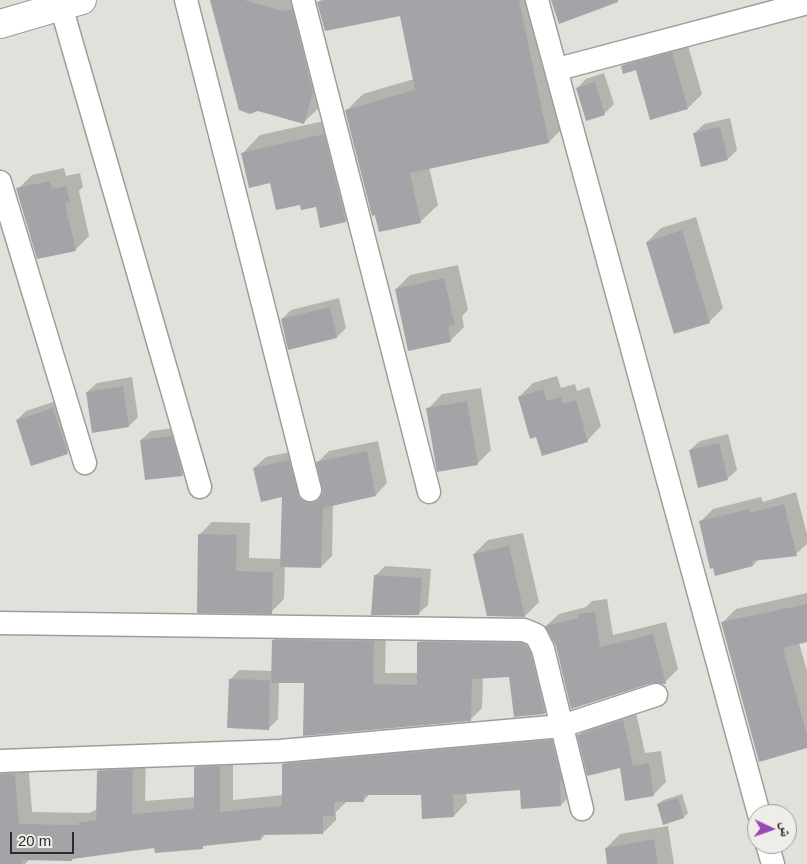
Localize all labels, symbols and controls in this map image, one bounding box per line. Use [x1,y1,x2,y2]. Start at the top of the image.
north arrow [747,804,797,854]
scale bar [12,822,76,854]
text: ش [778,822,794,838]
text: 20 m [18,832,51,849]

